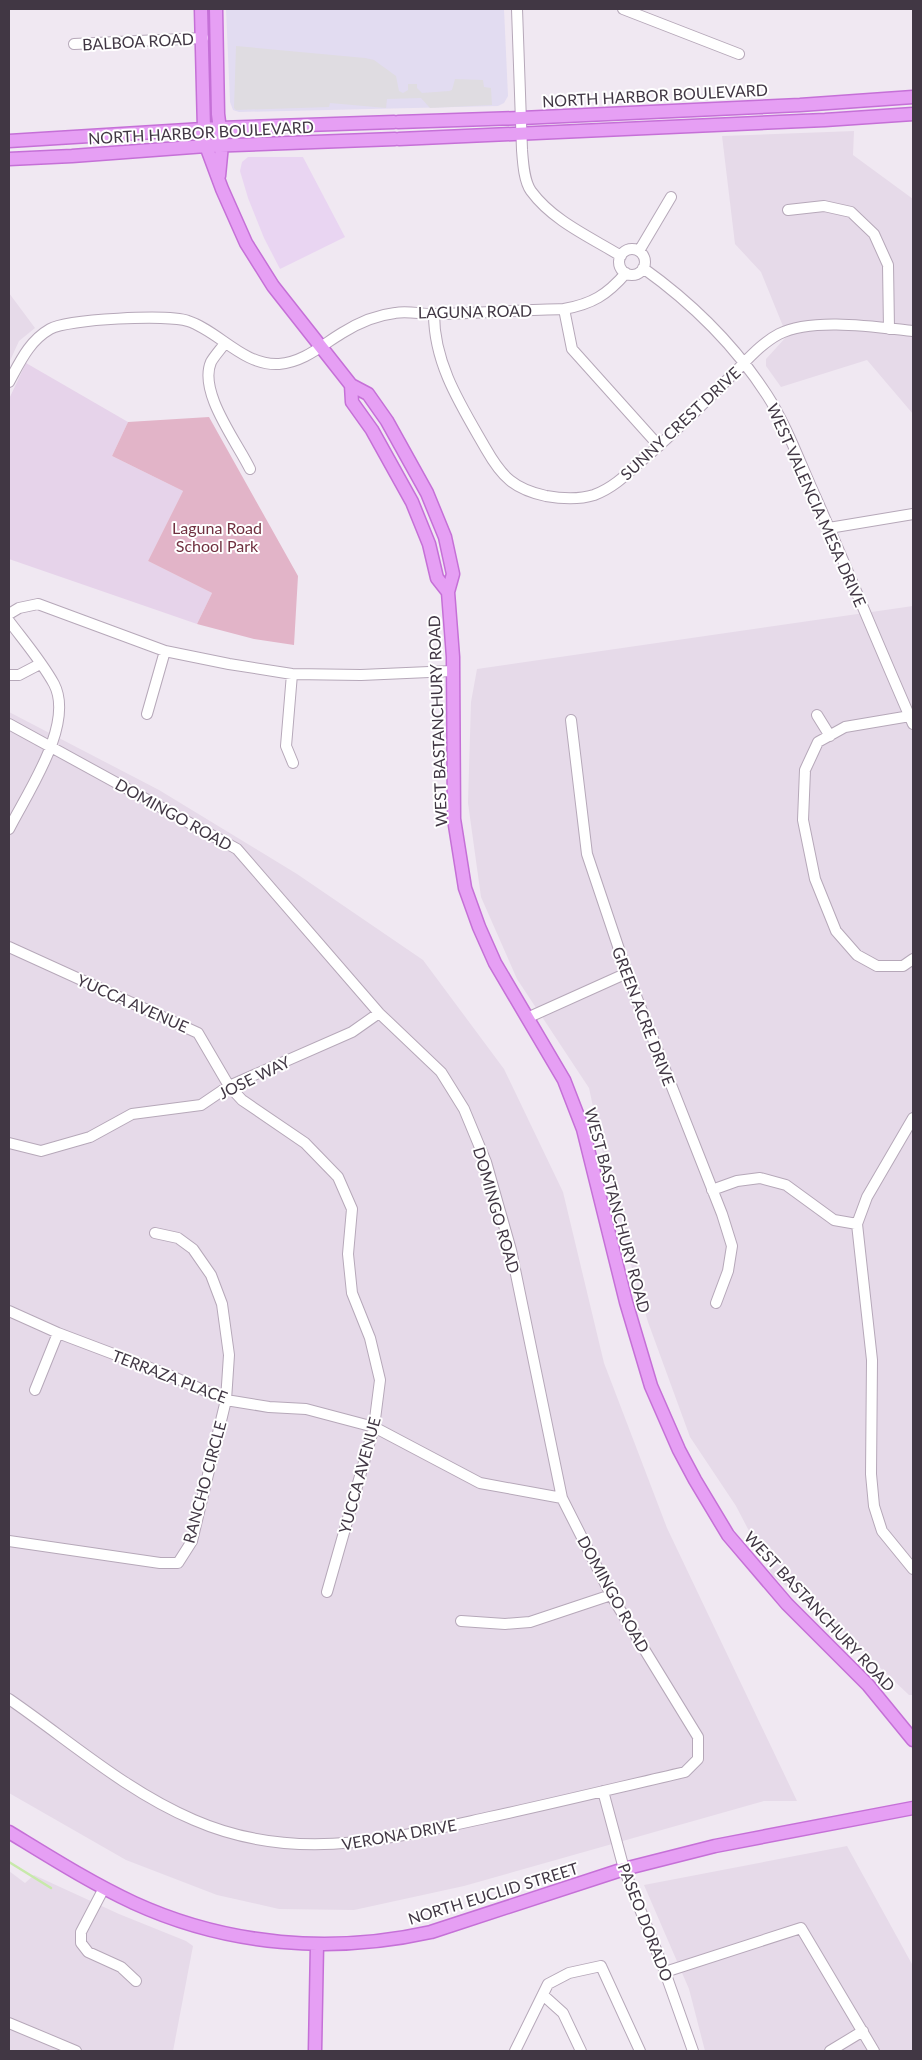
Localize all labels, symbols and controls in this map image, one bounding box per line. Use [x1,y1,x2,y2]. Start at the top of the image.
street label: BALBOA ROAD [82,29,194,53]
street label: NORTH HARBOR BOULEVARD [542,80,768,110]
street label: NORTH HARBOR BOULEVARD [88,117,314,147]
street label: LAGUNA ROAD [418,301,532,321]
street label: SUNNY CREST DRIVE [616,363,744,483]
street label: WEST VALENCIA MESA DRIVE [763,400,871,610]
park label: Laguna Road School Park [172,518,262,555]
street label: WEST BASTANCHURY ROAD [424,615,450,827]
street label: DOMINGO ROAD [112,774,236,854]
street label: GREEN ACRE DRIVE [609,944,679,1088]
street label: YUCCA AVENUE [74,970,192,1036]
street label: JOSE WAY [215,1052,293,1102]
street label: WEST BASTANCHURY ROAD [581,1105,655,1315]
street label: DOMINGO ROAD [470,1145,524,1275]
street label: TERRAZA PLACE [110,1345,230,1407]
street label: YUCCA AVENUE [334,1415,384,1535]
street label: RANCHO CIRCLE [179,1419,229,1545]
street label: WEST BASTANCHURY ROAD [741,1527,899,1695]
street label: DOMINGO ROAD [574,1532,654,1656]
street label: VERONA DRIVE [340,1815,458,1853]
street label: NORTH EUCLID STREET [406,1858,581,1928]
street label: PASEO DORADO [615,1860,677,1984]

